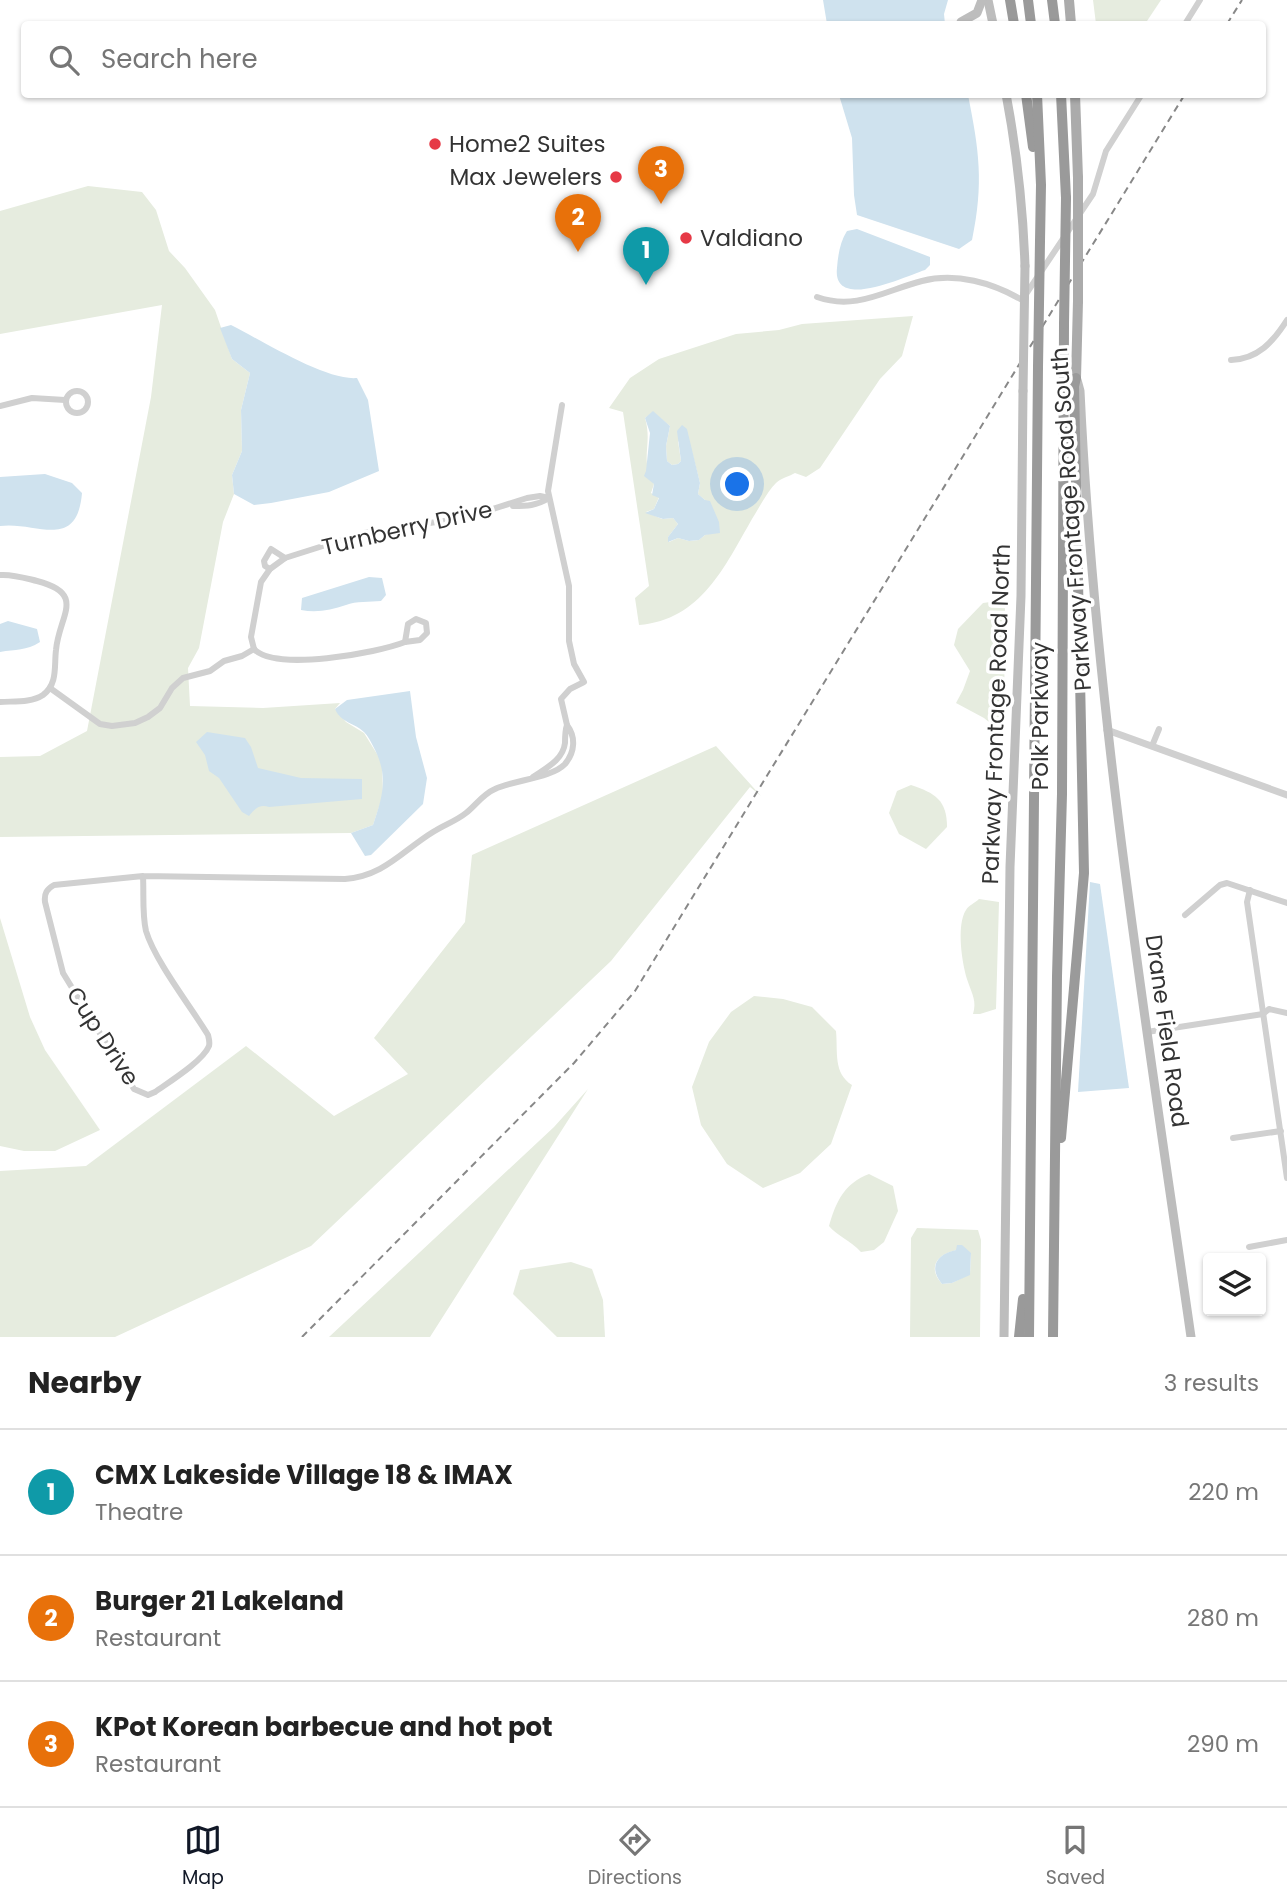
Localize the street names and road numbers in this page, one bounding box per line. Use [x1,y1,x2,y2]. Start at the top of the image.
street label: Parkway Frontage Road South [1043,346,1099,692]
street label: Turnberry Drive [319,493,495,563]
street label: Parkway Frontage Road North [974,543,1018,885]
street label: Polk Parkway [1024,642,1056,790]
street label: Drane Field Road [1138,933,1196,1129]
street label: Cup Drive [59,980,147,1092]

